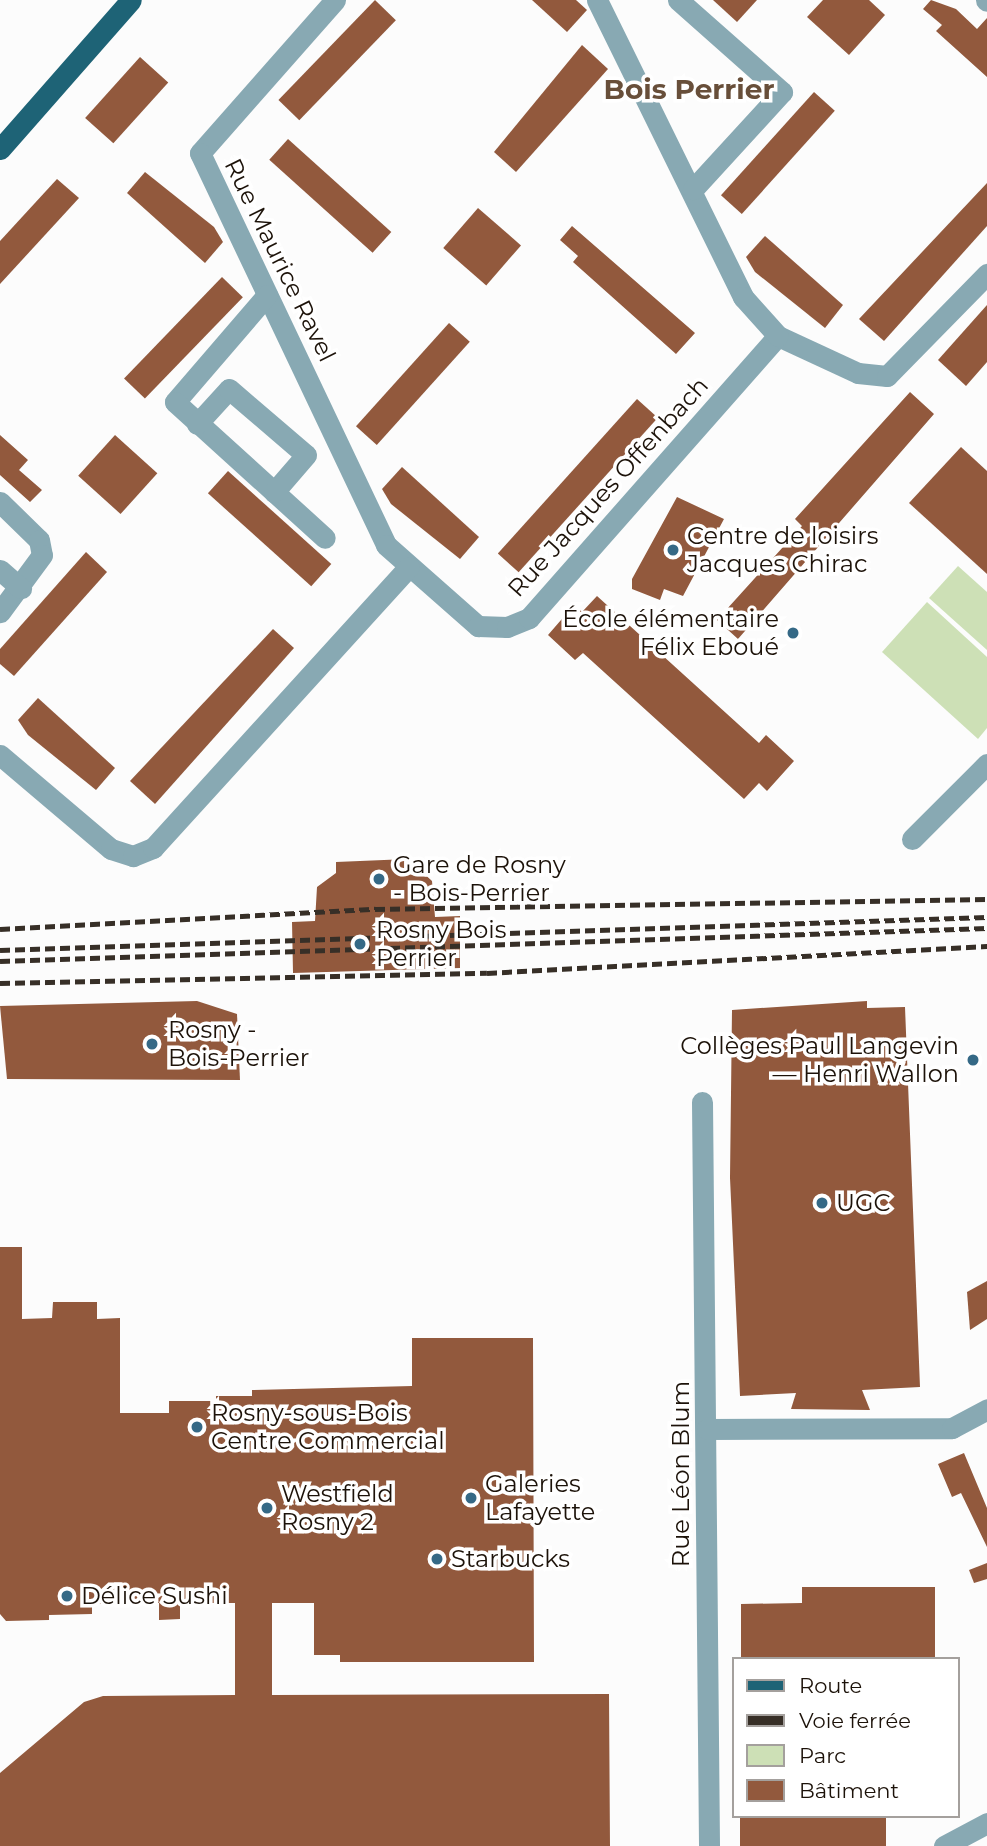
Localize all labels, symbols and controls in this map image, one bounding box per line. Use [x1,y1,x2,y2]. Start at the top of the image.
district label: Bois Perrier [604,72,774,106]
street label: Rue Maurice Ravel [218,154,342,366]
street label: Rue Jacques Offenbach [502,371,714,603]
place label: Centre de loisirs Jacques Chirac [687,522,879,578]
marker: Centre de loisirs Jacques Chirac [665,542,681,558]
place label: École élémentaire Félix Eboué [562,605,779,661]
marker: École élémentaire Félix Eboué [785,625,801,641]
place label: Gare de Rosny - Bois-Perrier [393,851,566,907]
marker: Gare de Rosny - Bois-Perrier [371,871,387,887]
place label: Rosny Bois Perrier [376,916,506,972]
marker: Rosny Bois Perrier [350,934,370,954]
place label: Rosny - Bois-Perrier [168,1016,309,1072]
place label: Collèges Paul Langevin — Henri Wallon [680,1032,959,1088]
marker: Rosny - Bois-Perrier [142,1034,162,1054]
marker: Collèges Paul Langevin — Henri Wallon [965,1052,981,1068]
place label: UGC [836,1189,891,1217]
marker: UGC [814,1195,830,1211]
street label: Rue Léon Blum [667,1381,695,1567]
place label: Rosny-sous-Bois Centre Commercial [211,1399,445,1455]
marker: Rosny-sous-Bois Centre Commercial [189,1419,205,1435]
place label: Galeries Lafayette [485,1470,595,1526]
place label: Westfield Rosny 2 [281,1480,394,1536]
marker: Galeries Lafayette [463,1490,479,1506]
marker: Westfield Rosny 2 [259,1500,275,1516]
place label: Starbucks [451,1545,570,1573]
marker: Starbucks [429,1551,445,1567]
place label: Délice Sushi [81,1582,228,1610]
marker: Délice Sushi [59,1588,75,1604]
legend [732,1657,959,1818]
text: Route [799,1673,862,1698]
text: Voie ferrée [799,1708,911,1733]
text: Parc [799,1743,846,1768]
text: Bâtiment [799,1778,899,1803]

